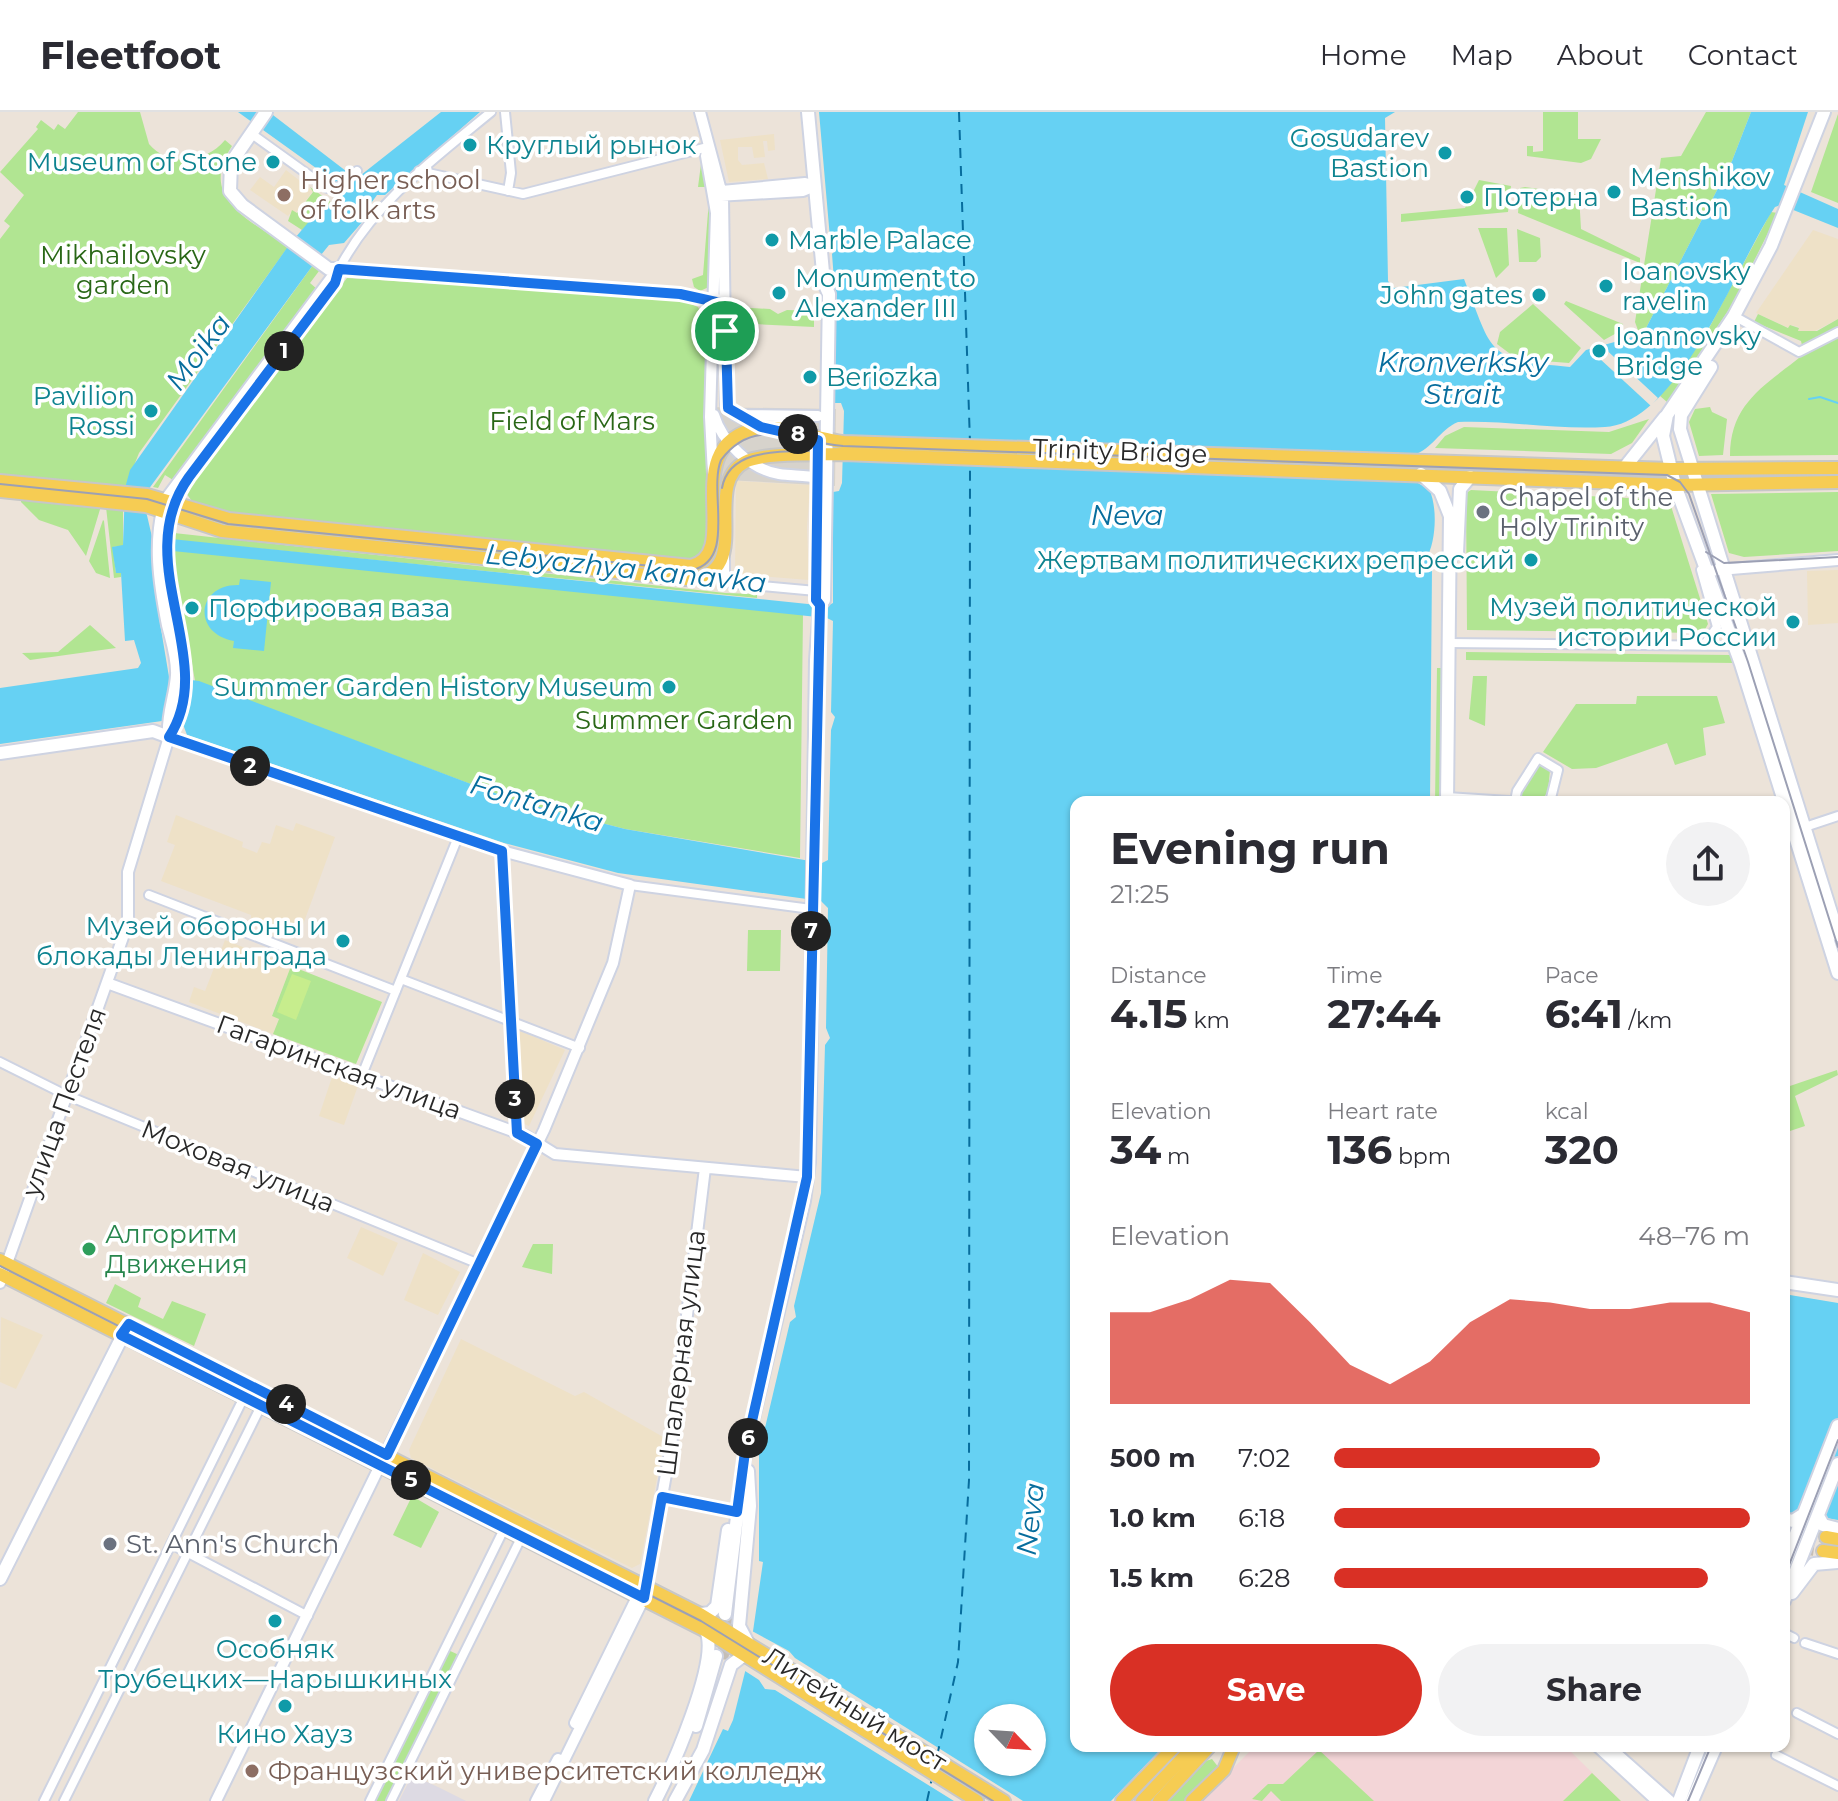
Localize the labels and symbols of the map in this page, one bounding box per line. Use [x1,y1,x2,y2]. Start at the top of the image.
place label: Gosudarev Bastion [1290,122,1430,184]
place label: Круглый рынок [486,129,696,161]
marker: Круглый рынок [461,136,479,154]
marker: Gosudarev Bastion [1436,144,1454,162]
place label: Museum of Stone [27,146,257,178]
marker: Museum of Stone [264,153,282,171]
place label: Menshikov Bastion [1630,161,1771,223]
place label: Higher school of folk arts [300,164,481,226]
place label: Потерна [1483,181,1599,213]
marker: Menshikov Bastion [1605,183,1623,201]
marker: Higher school of folk arts [275,186,293,204]
marker: Потерна [1458,188,1476,206]
place label: Marble Palace [788,224,972,256]
marker: Marble Palace [763,231,781,249]
park label: Mikhailovsky garden [40,239,207,301]
place label: Ioanovsky ravelin [1622,255,1751,317]
place label: Monument to Alexander III [795,262,976,324]
marker: Ioanovsky ravelin [1597,277,1615,295]
place label: John gates [1379,279,1523,311]
marker: Monument to Alexander III [770,284,788,302]
marker: John gates [1530,286,1548,304]
pin [691,297,759,365]
water label: Moika [158,307,238,397]
place label: Ioannovsky Bridge [1615,320,1762,382]
pin: 1 [264,331,304,371]
marker: Ioannovsky Bridge [1590,342,1608,360]
water label: Kronverksky Strait [1378,345,1550,411]
place label: Beriozka [826,361,939,393]
marker: Beriozka [801,368,819,386]
place label: Pavilion Rossi [33,380,135,442]
marker: Pavilion Rossi [142,402,160,420]
park label: Field of Mars [489,405,655,437]
pin: 8 [778,414,818,454]
street label: Trinity Bridge [1032,432,1208,470]
place label: Chapel of the Holy Trinity [1499,481,1673,543]
water label: Neva [1090,498,1164,532]
marker: Chapel of the Holy Trinity [1474,503,1492,521]
water label: Lebyazhya kanavka [484,536,768,600]
place label: Жертвам политических репрессий [1037,544,1515,576]
marker: Жертвам политических репрессий [1522,551,1540,569]
place label: Музей политической истории России [1489,591,1777,653]
place label: Порфировая ваза [208,592,450,624]
marker: Порфировая ваза [183,599,201,617]
marker: Музей политической истории России [1784,613,1802,631]
place label: Summer Garden History Museum [214,671,653,703]
marker: Summer Garden History Museum [660,678,678,696]
park label: Summer Garden [575,704,793,736]
pin: 2 [230,746,270,786]
water label: Fontanka [466,767,608,839]
place label: Музей обороны и блокады Ленинграда [36,910,327,972]
pin: 7 [791,911,831,951]
marker: Музей обороны и блокады Ленинграда [334,932,352,950]
street label: улица Пестеля [15,1003,113,1202]
street label: Гагаринская улица [212,1008,466,1126]
pin: 3 [495,1079,535,1119]
street label: Моховая улица [137,1113,339,1219]
place label: Алгоритм Движения [105,1218,248,1280]
street label: Шпалерная улица [650,1228,712,1478]
marker: Алгоритм Движения [80,1240,98,1258]
pin: 4 [266,1384,306,1424]
pin: 6 [728,1418,768,1458]
pin: 5 [391,1460,431,1500]
water label: Neva [1009,1481,1051,1557]
place label: St. Ann's Church [126,1528,339,1560]
marker: St. Ann's Church [101,1535,119,1553]
marker: Особняк Трубецких—Нарышкиных [266,1612,284,1630]
place label: Особняк Трубецких—Нарышкиных [98,1633,452,1695]
street label: Литейный мост [757,1640,953,1779]
marker: Кино Хауз [276,1697,294,1715]
north arrow [974,1704,1046,1776]
place label: Кино Хауз [217,1718,353,1750]
place label: Французский университетский колледж [268,1755,823,1787]
marker: Французский университетский колледж [243,1762,261,1780]

